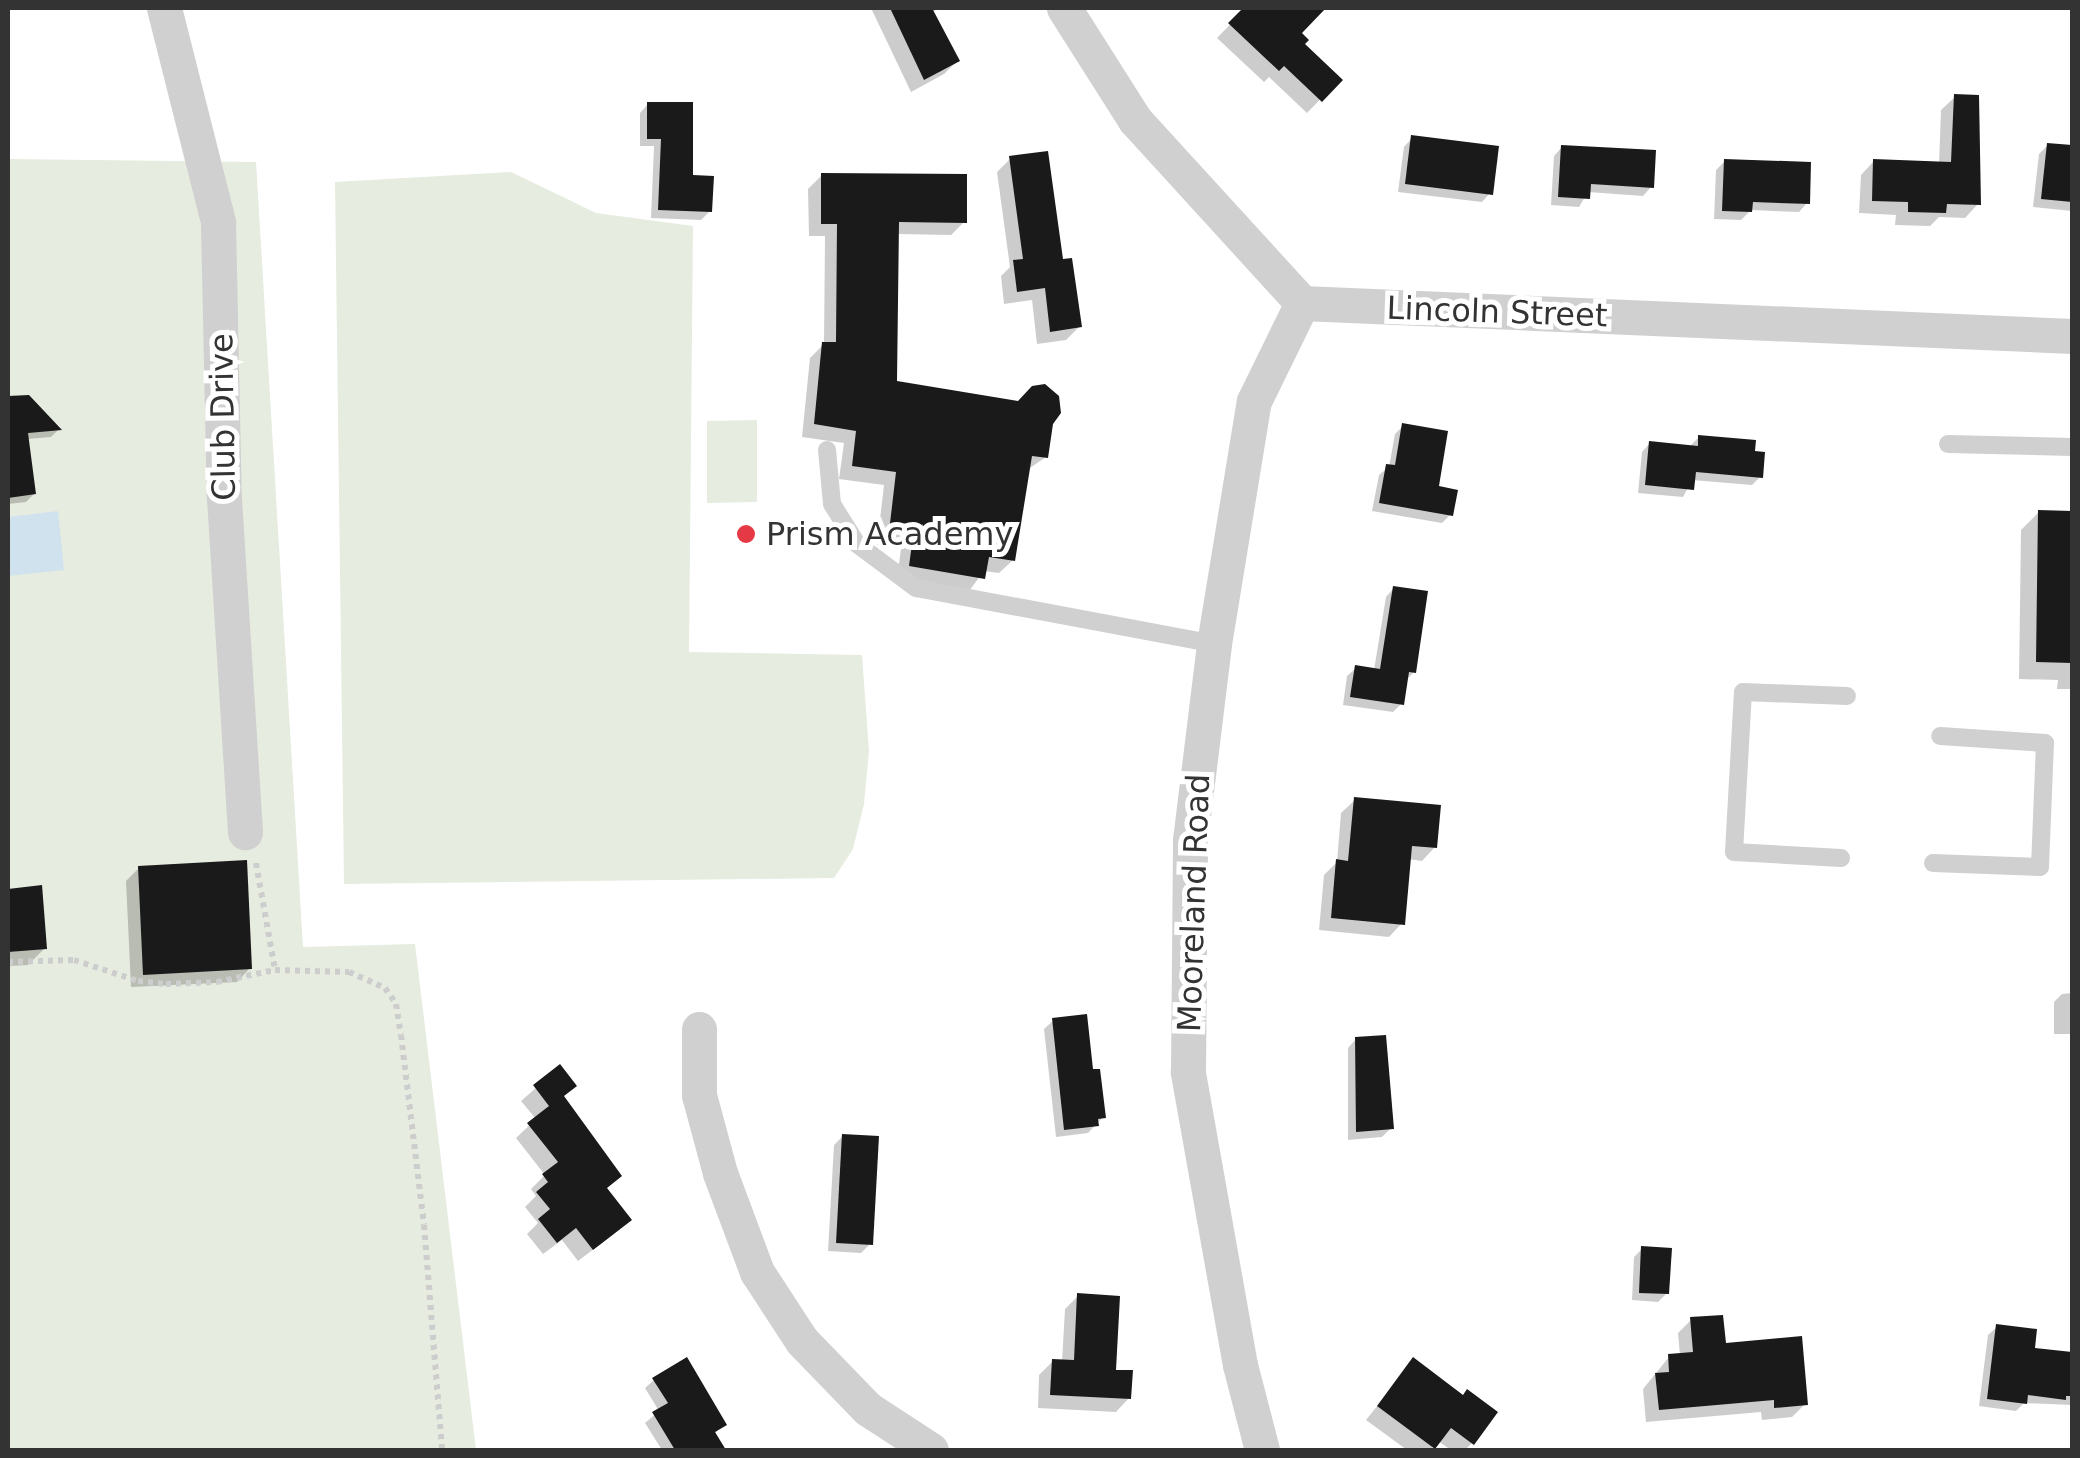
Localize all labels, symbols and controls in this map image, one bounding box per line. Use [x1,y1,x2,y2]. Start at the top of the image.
street label: Lincoln Street [1386,289,1608,335]
street label: Club Drive [202,333,244,501]
place label: Prism Academy [766,515,1013,553]
marker: Prism Academy [735,523,757,545]
street label: Mooreland Road [1170,773,1218,1033]

